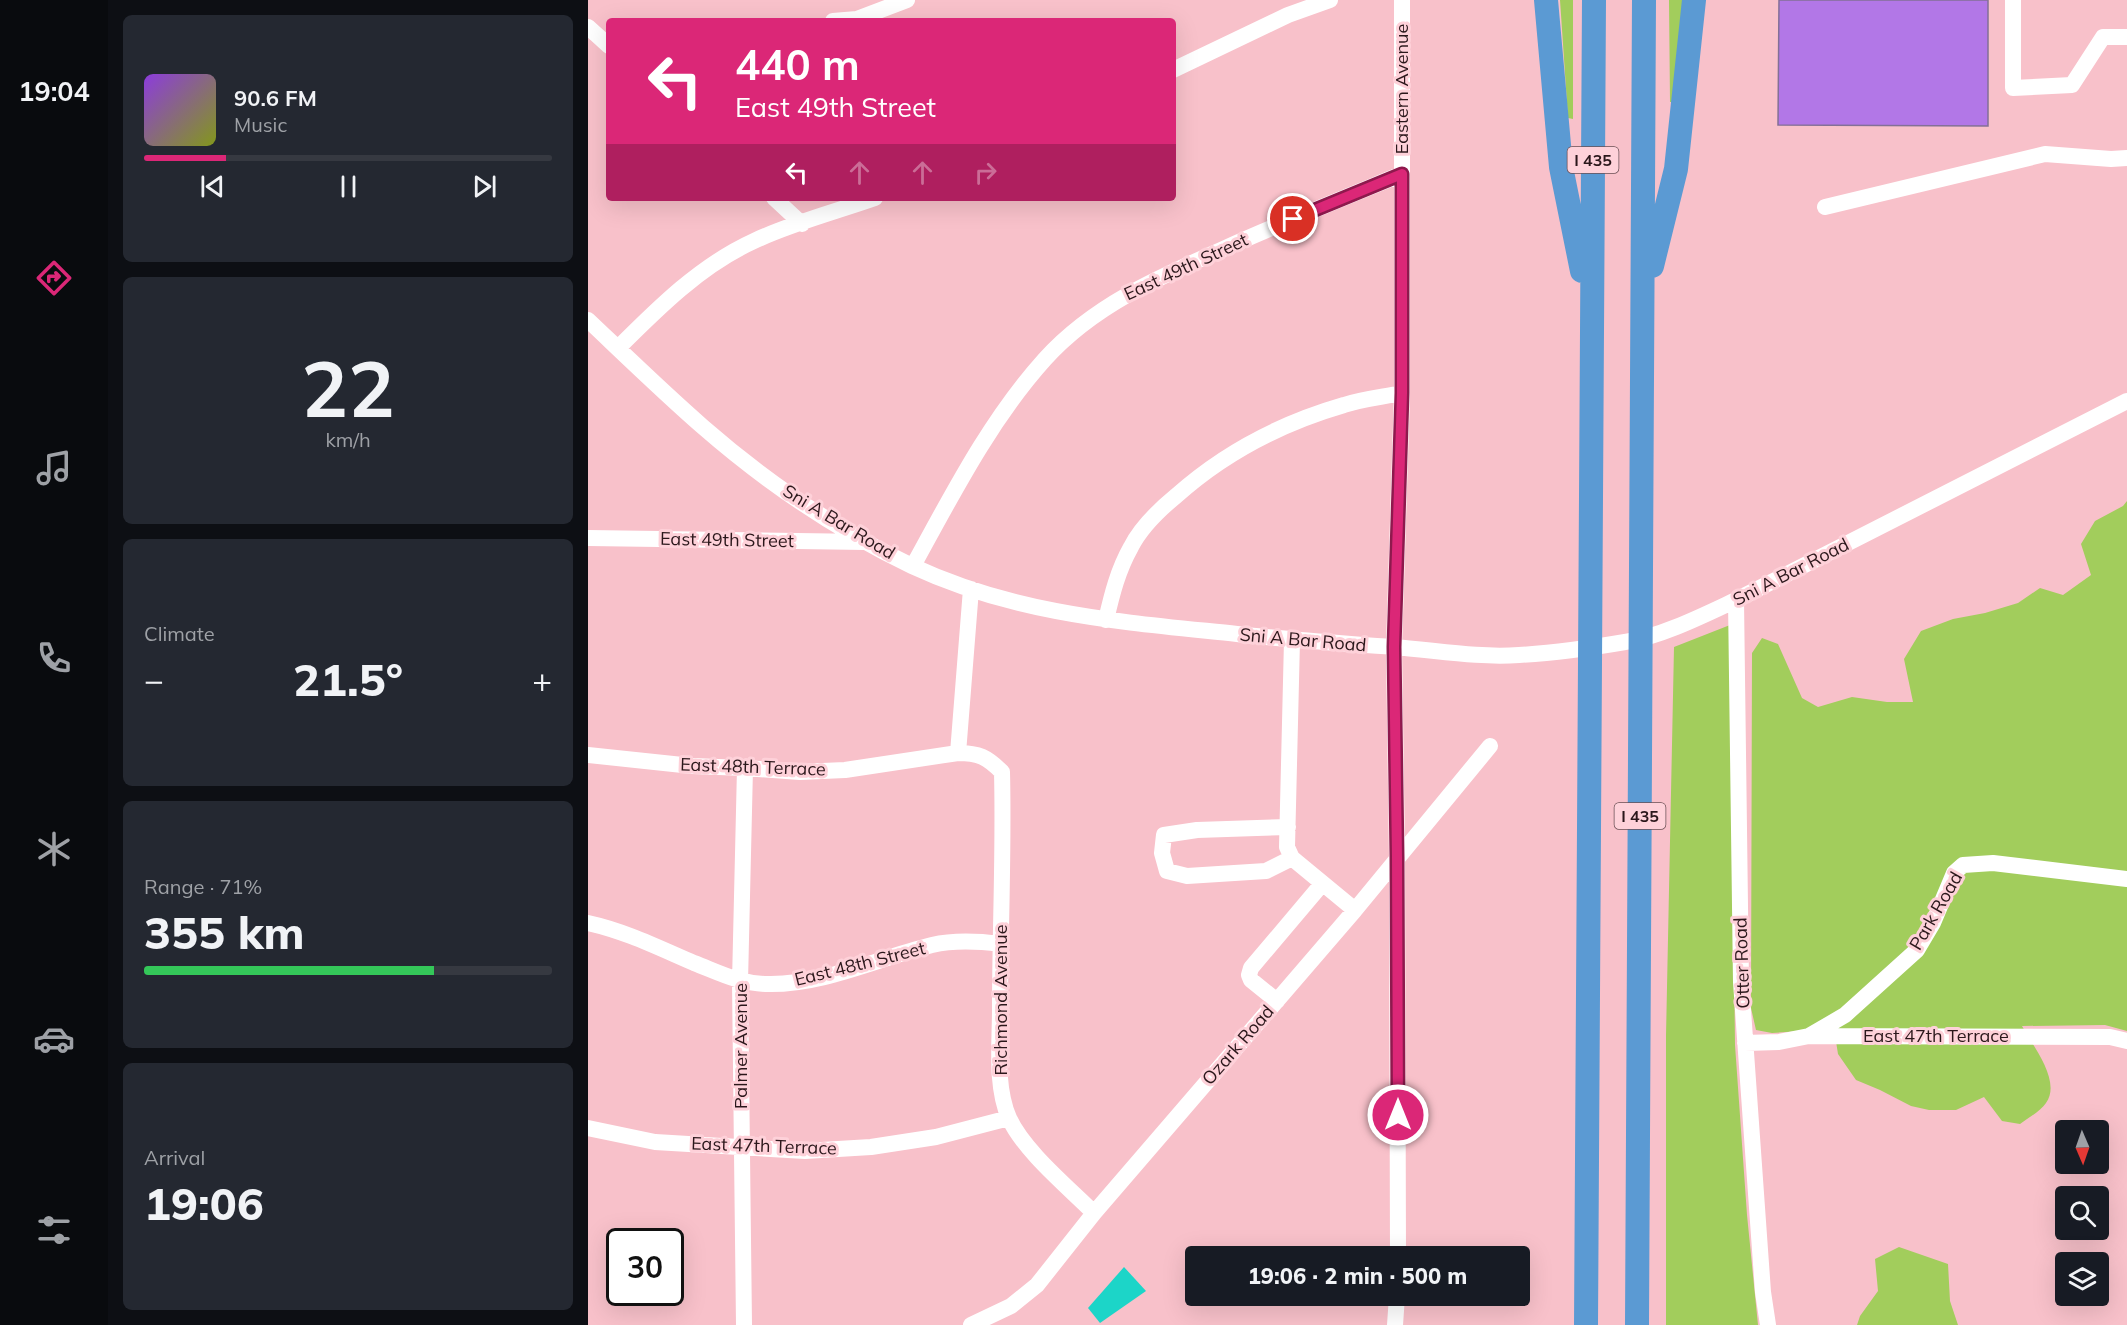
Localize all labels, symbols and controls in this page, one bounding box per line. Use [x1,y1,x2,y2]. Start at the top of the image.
street label: Eastern Avenue [1390,24,1413,154]
text: 440 m [735,38,860,91]
icon: left [636,42,714,120]
text: 19:04 [18,74,90,108]
text: 90.6 FM [234,84,317,112]
text: East 49th Street [735,90,936,124]
text: Music [234,112,287,137]
road number: I 435 [1568,147,1618,173]
icon: left [780,156,813,189]
icon: ahead [843,156,876,189]
icon: ahead [906,156,939,189]
icon: right [969,156,1002,189]
icon: previous [196,170,229,203]
icon: pause [332,170,365,203]
icon: next [468,170,501,203]
pin [1267,193,1318,244]
icon: arrive [1276,202,1309,235]
street label: East 49th Street [1120,228,1251,305]
icon: directions [33,257,75,299]
text: 22 [301,339,395,437]
text: km/h [325,427,371,452]
icon: music [33,447,75,489]
street label: Sni A Bar Road [779,479,900,564]
street label: East 49th Street [660,527,794,552]
street label: Sni A Bar Road [1729,532,1853,611]
text: Climate [144,621,215,646]
street label: Sni A Bar Road [1239,623,1367,656]
icon: phone [33,637,75,679]
text: 21.5° [293,651,403,707]
text: − [144,659,164,700]
text: + [532,659,552,700]
street label: East 48th Terrace [680,752,826,781]
road number: I 435 [1614,803,1666,829]
icon: climate [33,828,75,870]
street label: Park Road [1904,867,1967,954]
text: Range · 71% [144,874,262,899]
text: 355 km [144,904,305,960]
street label: Otter Road [1728,917,1755,1009]
street label: Richmond Avenue [989,924,1012,1076]
street label: East 48th Street [792,936,928,991]
street label: Palmer Avenue [729,983,752,1109]
street label: Ozark Road [1197,1000,1279,1089]
icon: car [33,1018,75,1060]
street label: East 47th Terrace [1863,1024,2009,1047]
position arrow [1366,1083,1430,1147]
north arrow [2055,1120,2109,1174]
map controls [2055,1120,2109,1306]
street label: East 47th Terrace [691,1131,837,1160]
text: Arrival [144,1145,205,1170]
text: 19:06 [144,1175,264,1231]
button: search [2055,1186,2109,1240]
icon: filters [33,1209,75,1251]
speed limit sign: 30 [606,1228,684,1306]
button: layers [2055,1252,2109,1306]
text: 19:06 · 2 min · 500 m [1248,1262,1467,1290]

